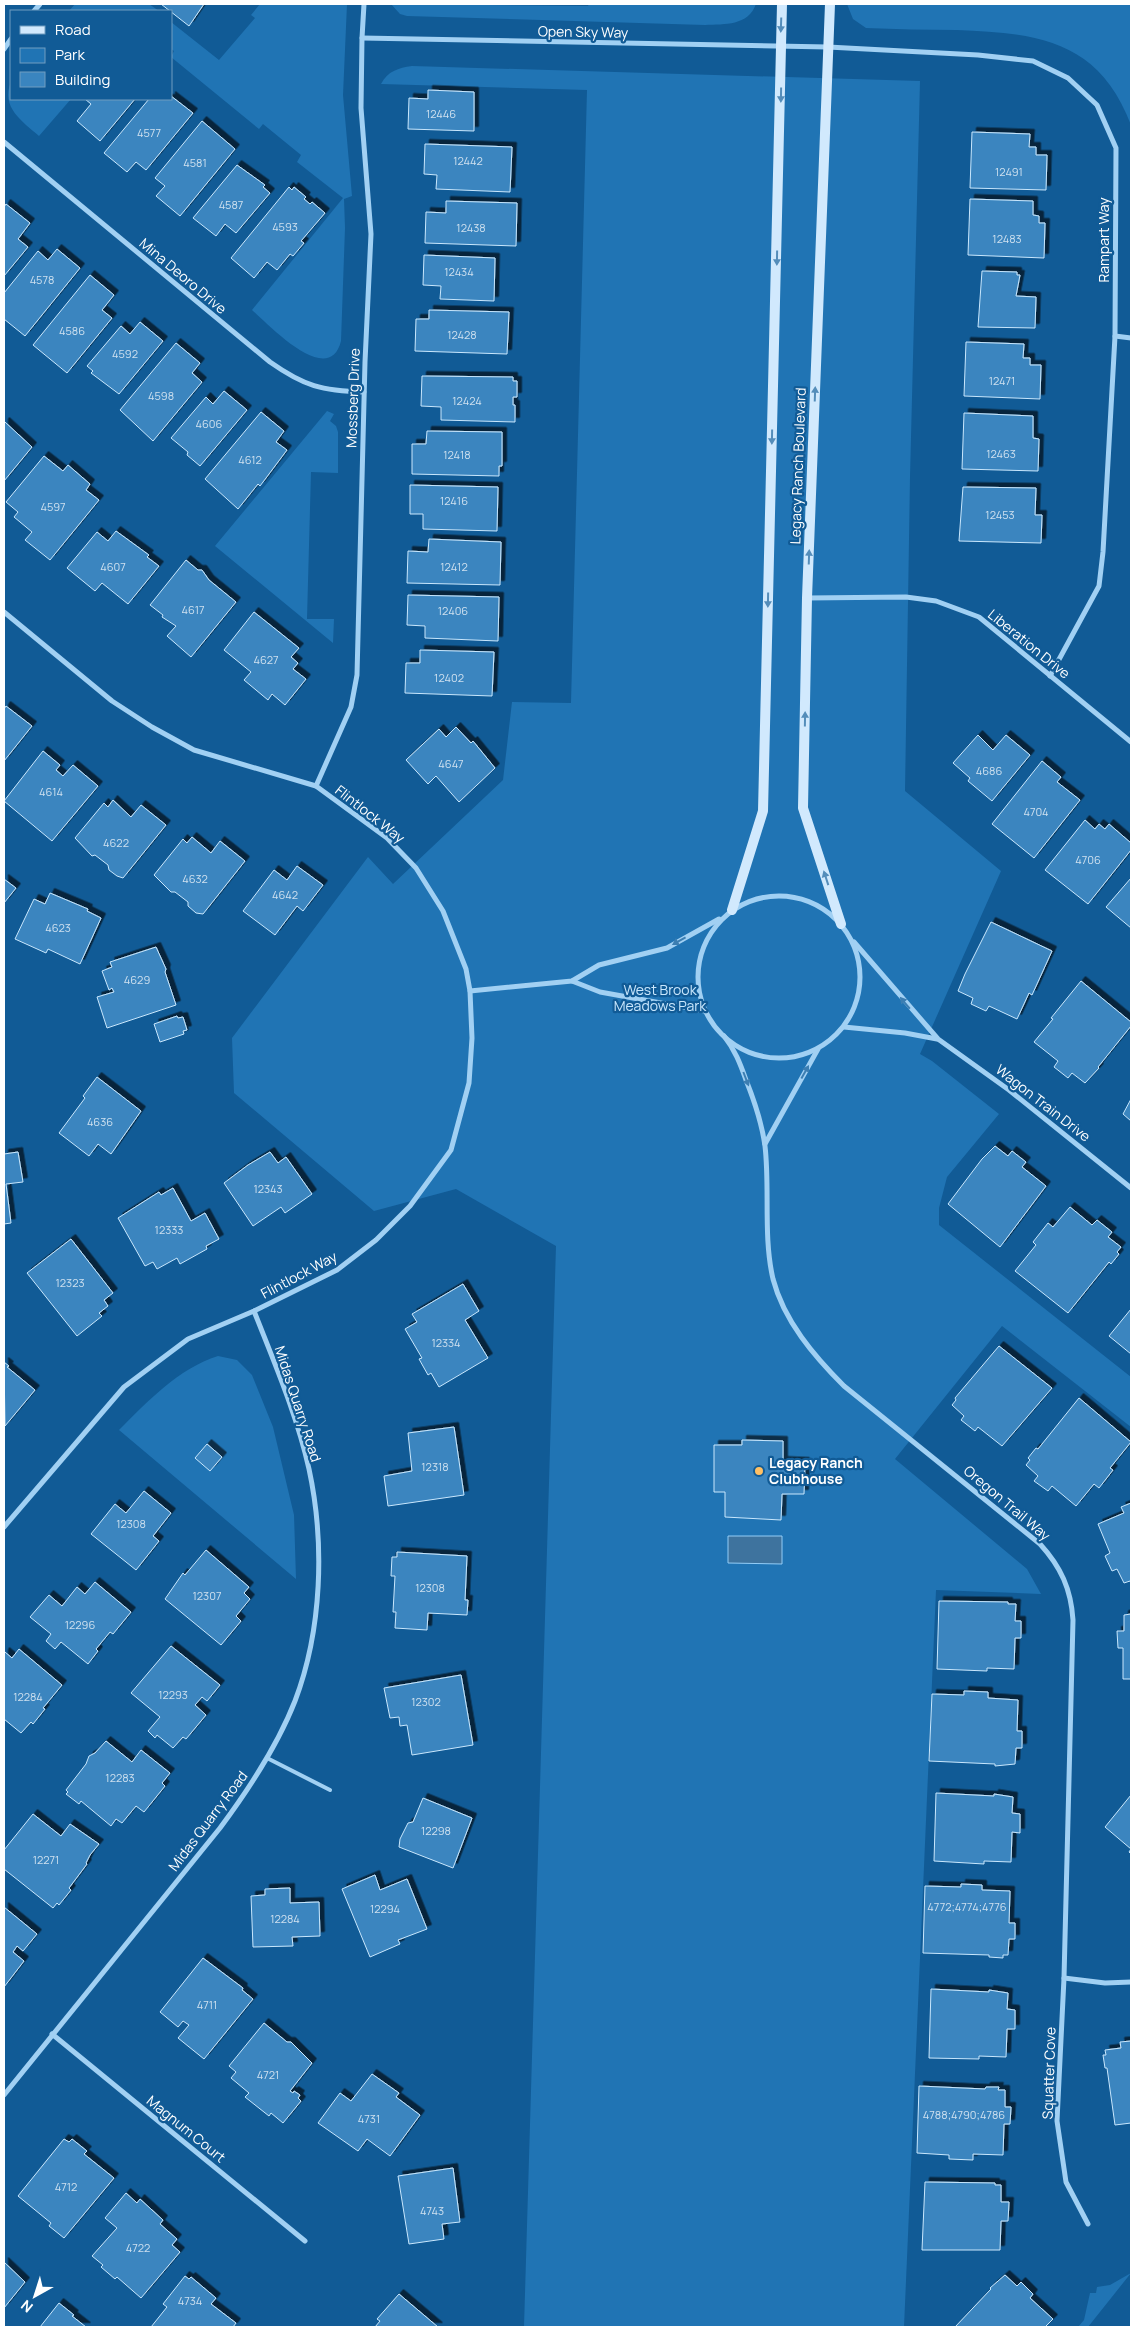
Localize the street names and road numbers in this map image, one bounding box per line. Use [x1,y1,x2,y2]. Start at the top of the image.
street label: Open Sky Way [538,21,629,42]
street label: Rampart Way [1094,197,1113,283]
street label: Mina Deoro Drive [136,233,231,318]
street label: Mossberg Drive [341,348,364,448]
street label: Legacy Ranch Boulevard [785,387,810,545]
street label: Liberation Drive [984,605,1074,683]
street label: Flintlock Way [331,780,410,847]
street label: Wagon Train Drive [992,1060,1095,1146]
street label: Flintlock Way [257,1246,341,1303]
street label: Midas Quarry Road [271,1343,326,1464]
street label: Oregon Trail Way [960,1461,1055,1545]
street label: Midas Quarry Road [164,1767,252,1875]
street label: Squatter Cove [1037,2026,1060,2120]
street label: Magnum Court [143,2091,230,2167]

